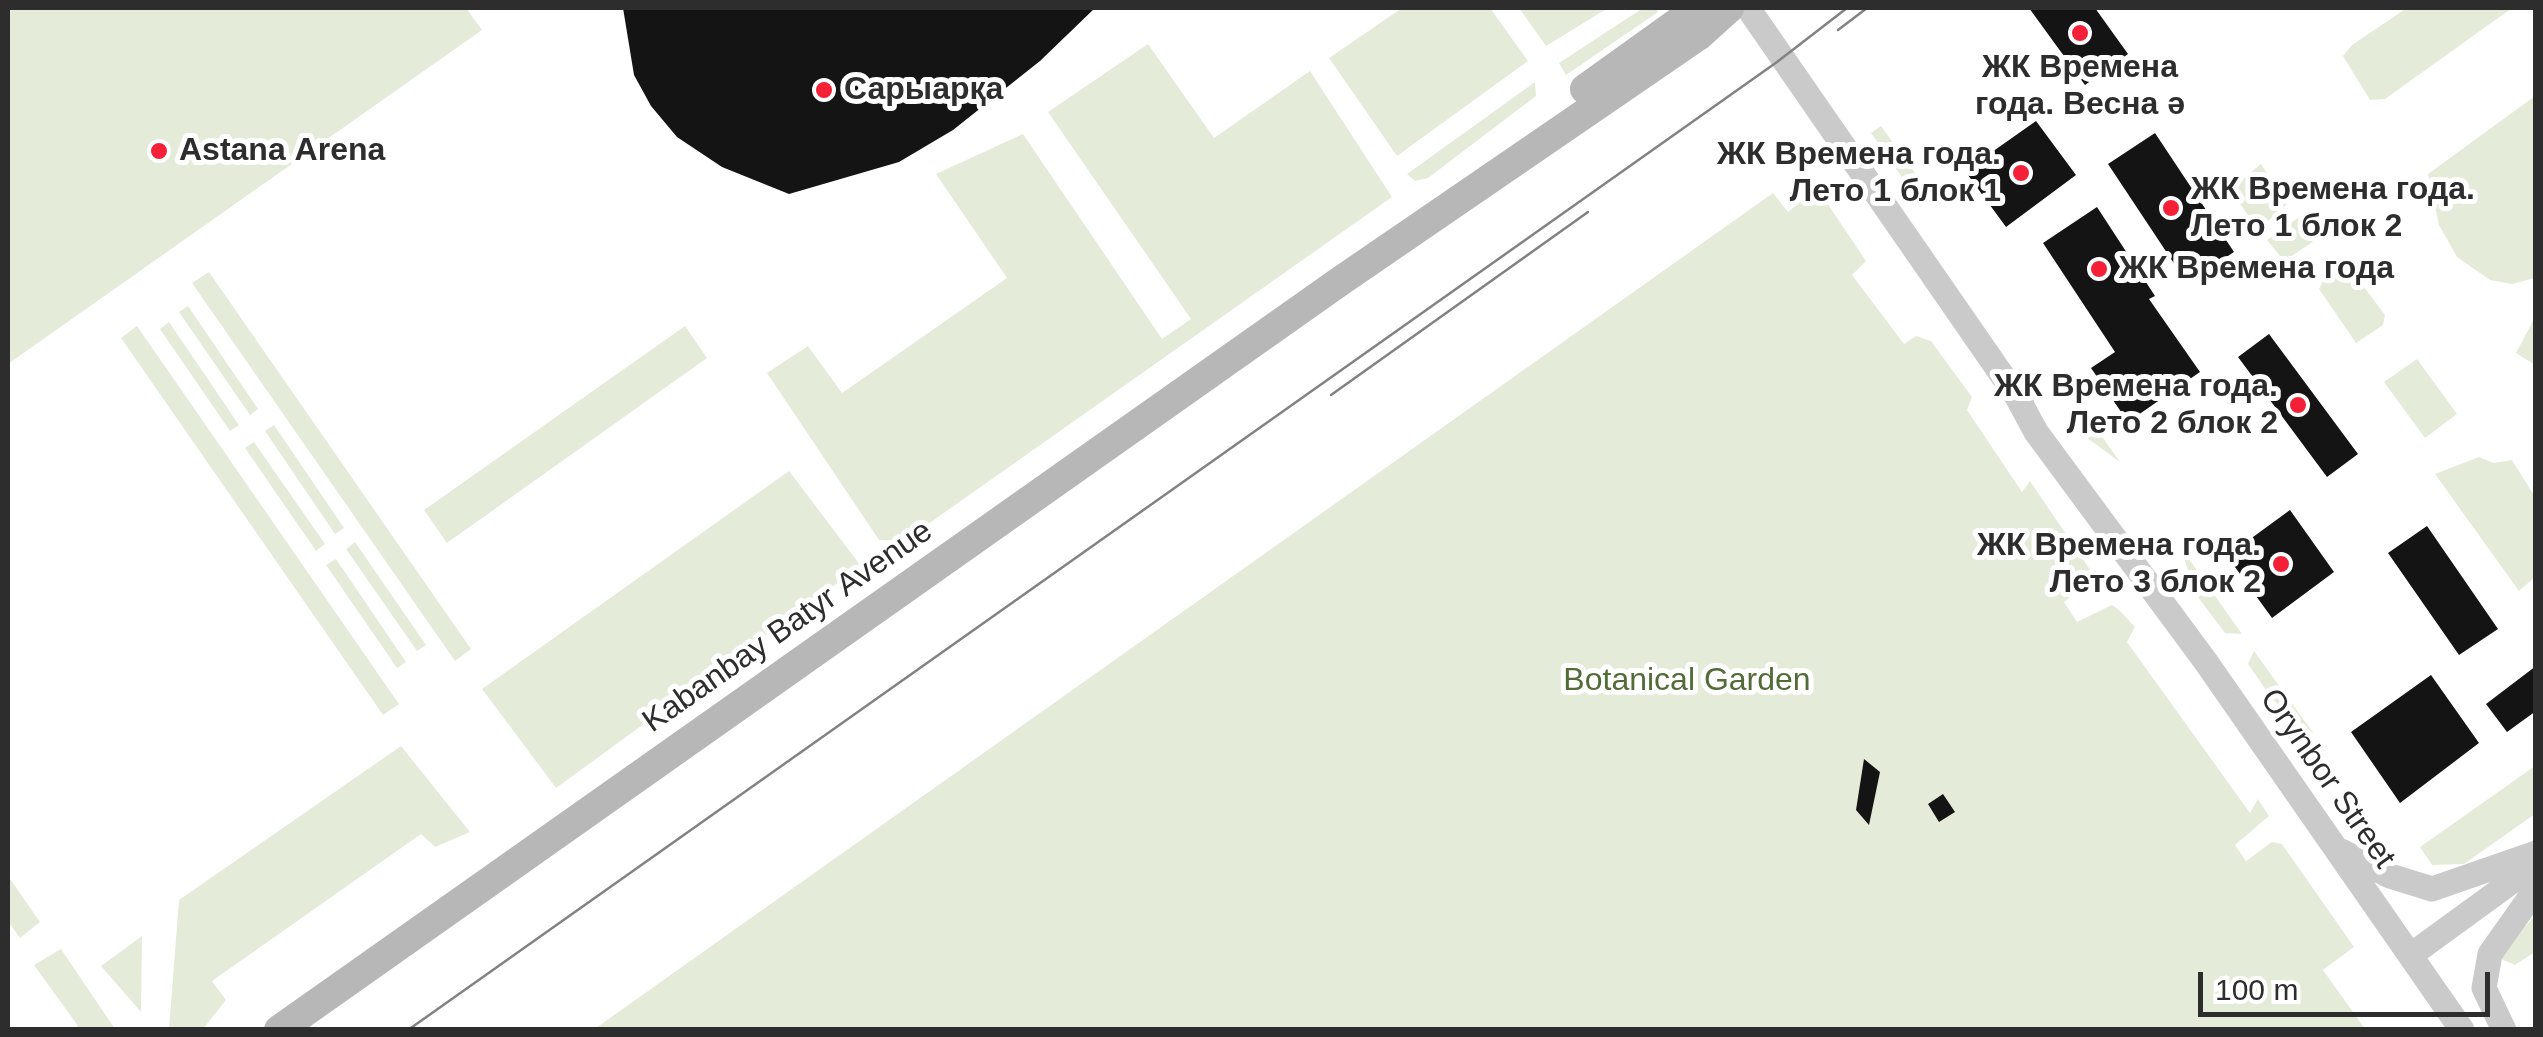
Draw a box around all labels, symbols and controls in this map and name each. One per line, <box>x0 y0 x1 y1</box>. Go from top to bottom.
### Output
marker: ЖК Времена года. Весна ә <box>2069 22 2091 44</box>
place label: ЖК Времена года. Весна ә <box>1975 49 2185 124</box>
place label: Сарыарқа <box>844 71 1003 109</box>
marker: Сарыарқа <box>813 79 835 101</box>
place label: Astana Arena <box>179 132 385 170</box>
place label: ЖК Времена года. Лето 1 блок 1 <box>1717 136 2001 211</box>
marker: Astana Arena <box>148 140 170 162</box>
marker: ЖК Времена года. Лето 1 блок 1 <box>2010 162 2032 184</box>
place label: ЖК Времена года. Лето 1 блок 2 <box>2191 171 2475 246</box>
marker: ЖК Времена года. Лето 1 блок 2 <box>2160 197 2182 219</box>
place label: ЖК Времена года <box>2119 250 2394 288</box>
marker: ЖК Времена года <box>2088 258 2110 280</box>
place label: ЖК Времена года. Лето 2 блок 2 <box>1994 368 2278 443</box>
marker: ЖК Времена года. Лето 2 блок 2 <box>2287 394 2309 416</box>
street label: Kabanbay Batyr Avenue <box>636 512 940 742</box>
place label: ЖК Времена года. Лето 3 блок 2 <box>1977 527 2261 602</box>
marker: ЖК Времена года. Лето 3 блок 2 <box>2270 553 2292 575</box>
park label: Botanical Garden <box>1563 662 1811 700</box>
street label: Orynbor Street <box>2251 682 2403 876</box>
scale bar <box>2203 952 2496 1014</box>
text: 100 m <box>2215 973 2298 1006</box>

